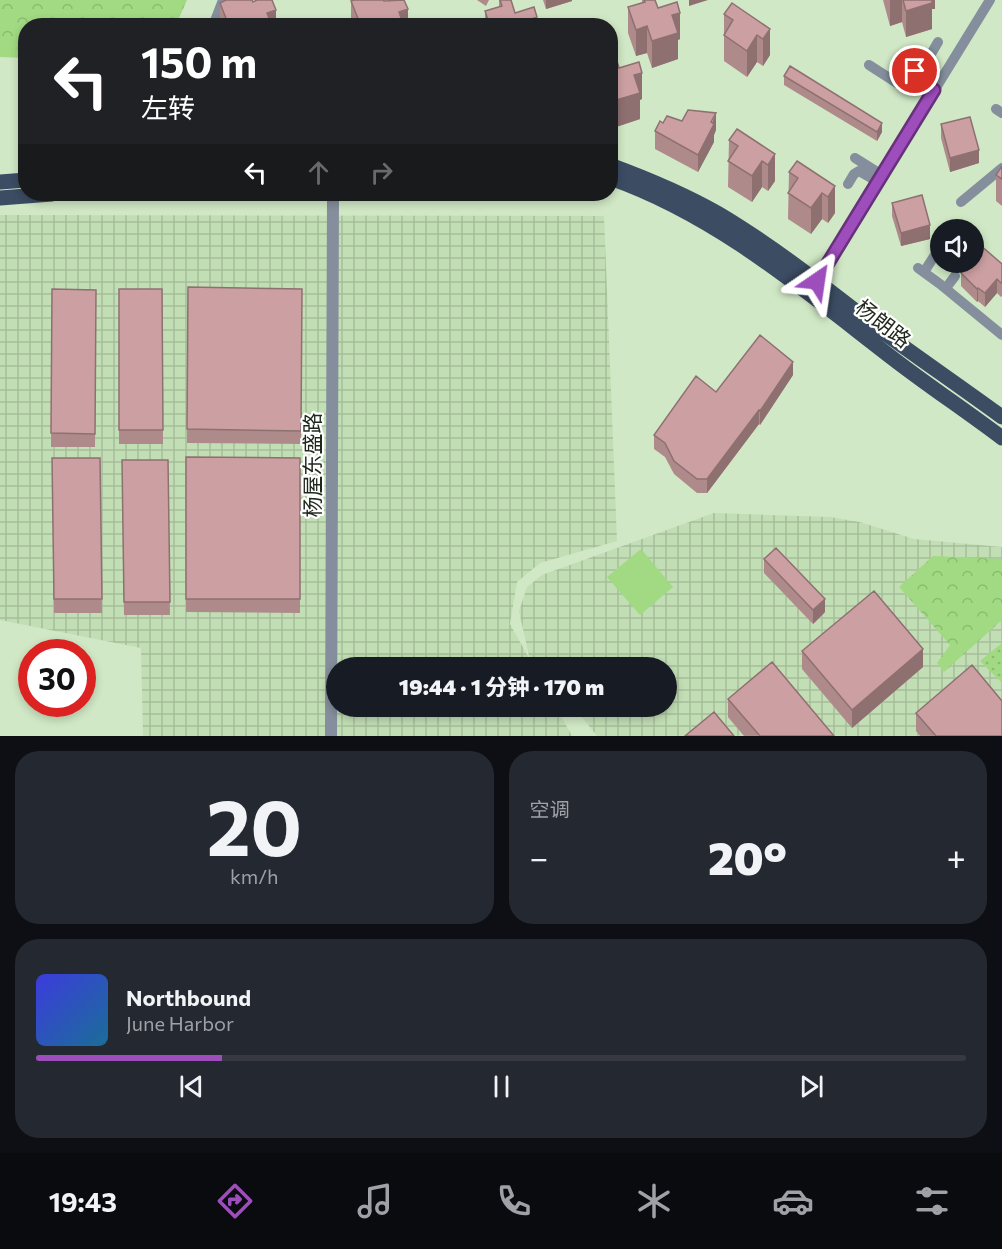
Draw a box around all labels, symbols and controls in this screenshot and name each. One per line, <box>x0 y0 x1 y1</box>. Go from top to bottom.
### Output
text: 150 m <box>141 35 257 87</box>
icon: left <box>42 42 120 120</box>
pin <box>889 45 940 96</box>
icon: arrive <box>898 54 931 87</box>
text: 左转 <box>141 91 195 124</box>
icon: left <box>239 156 272 189</box>
icon: ahead <box>302 156 335 189</box>
icon: right <box>365 156 398 189</box>
map controls <box>930 219 984 273</box>
button: sound <box>930 219 984 273</box>
position arrow <box>785 249 849 313</box>
street label: 杨朗路 <box>851 294 916 352</box>
street label: 杨屋东盛路 <box>299 413 324 518</box>
speed limit sign: 30 <box>18 639 96 717</box>
text: 19:44 · 1 分钟 · 170 m <box>399 673 604 700</box>
text: 20 <box>206 777 302 872</box>
text: 空调 <box>530 797 570 821</box>
text: 20° <box>708 829 787 884</box>
text: − <box>530 836 548 877</box>
text: + <box>947 836 966 877</box>
text: km/h <box>230 864 279 888</box>
text: Northbound <box>126 984 251 1011</box>
text: June Harbor <box>126 1011 234 1035</box>
icon: previous <box>175 1070 208 1103</box>
icon: pause <box>485 1070 518 1103</box>
icon: next <box>795 1070 828 1103</box>
icon: directions <box>214 1180 256 1222</box>
icon: music <box>354 1180 396 1222</box>
icon: phone <box>493 1180 535 1222</box>
icon: climate <box>633 1180 675 1222</box>
icon: car <box>772 1180 814 1222</box>
icon: filters <box>911 1180 953 1222</box>
text: 19:43 <box>49 1185 117 1218</box>

